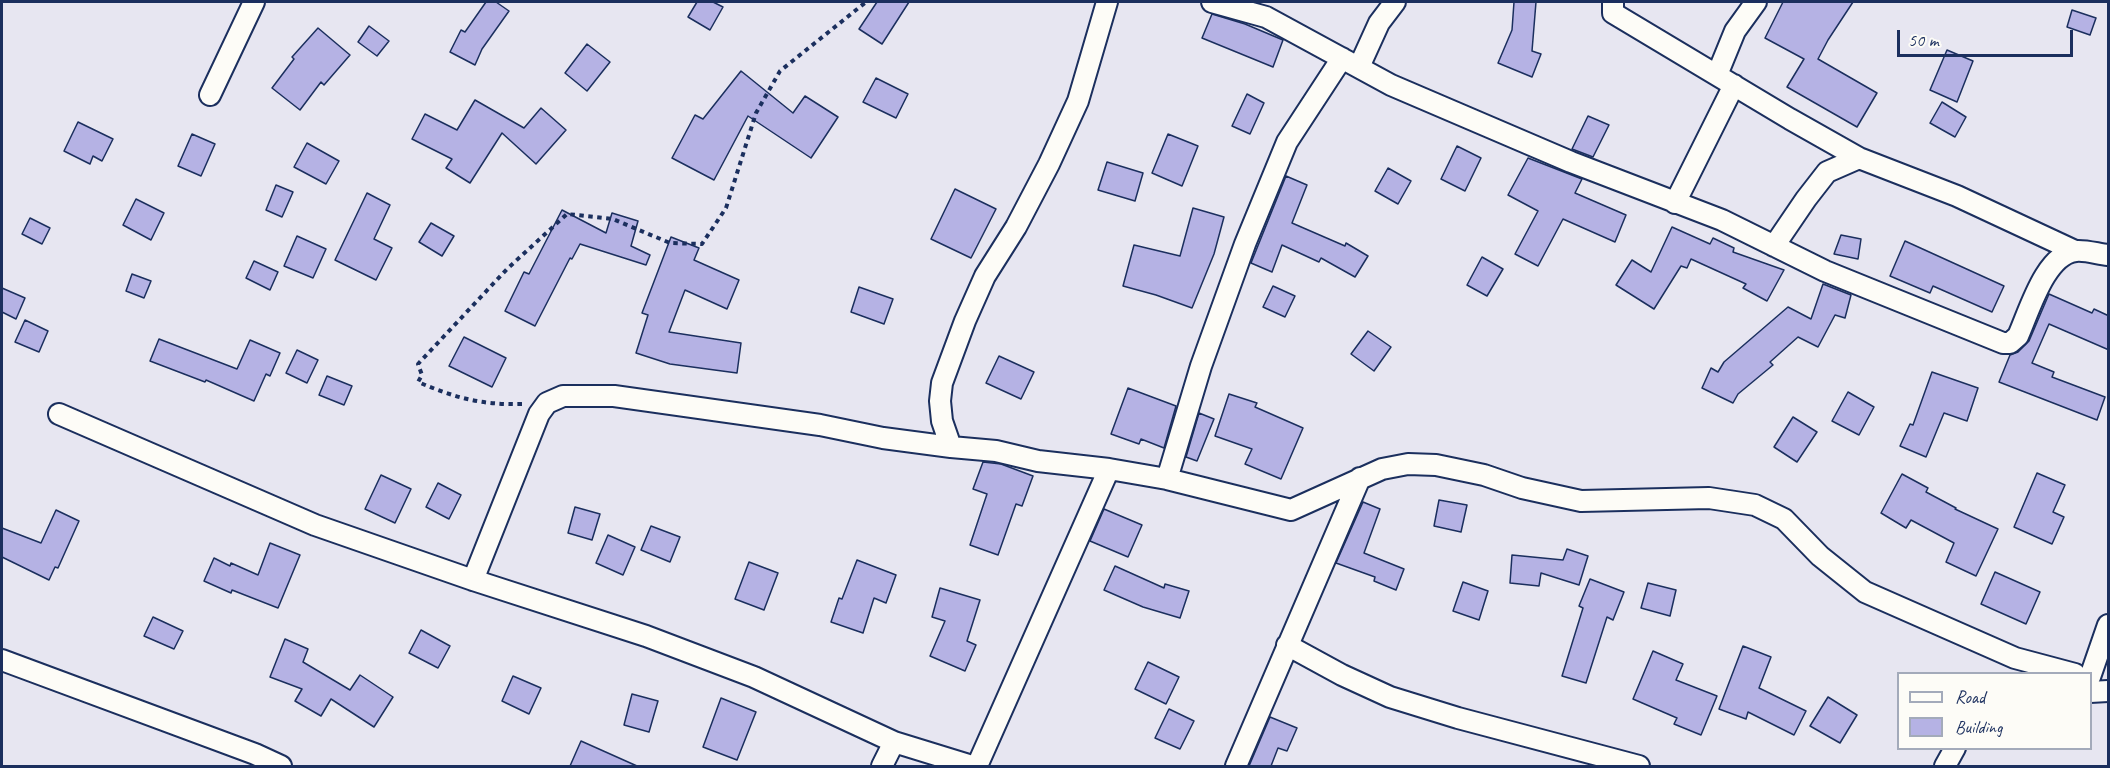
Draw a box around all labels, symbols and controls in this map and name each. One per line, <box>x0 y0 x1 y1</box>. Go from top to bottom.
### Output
scale bar <box>1900 18 2076 56</box>
text: 50 m <box>1908 29 1939 51</box>
legend <box>1897 672 2092 750</box>
text: Road <box>1955 686 1985 708</box>
text: Building <box>1955 716 2002 738</box>

